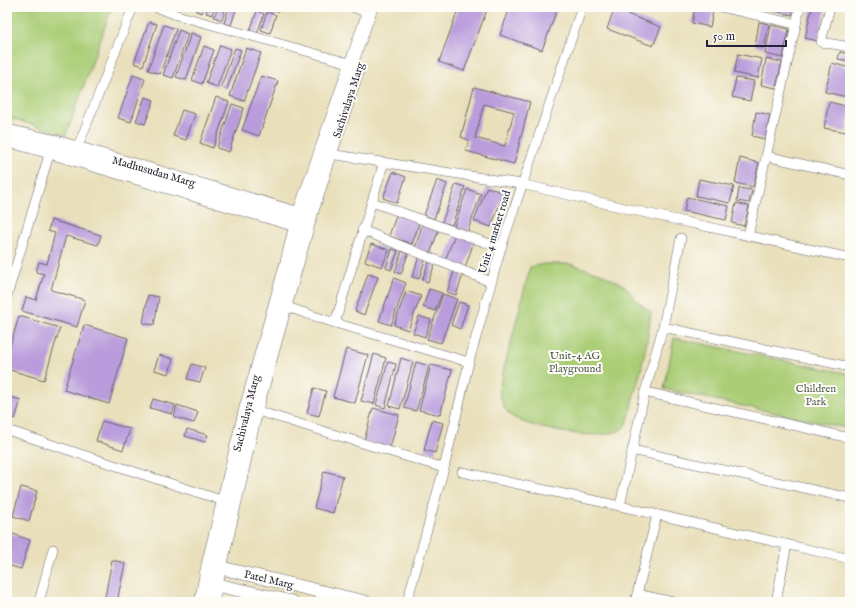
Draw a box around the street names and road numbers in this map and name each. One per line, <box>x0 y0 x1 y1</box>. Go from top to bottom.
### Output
street label: Sachivalaya Marg <box>330 60 368 140</box>
street label: Madhusudan Marg <box>110 153 198 191</box>
street label: Unit 4 market road <box>476 189 514 276</box>
street label: Sachivalaya Marg <box>231 372 264 453</box>
street label: Patel Marg <box>243 567 296 593</box>

